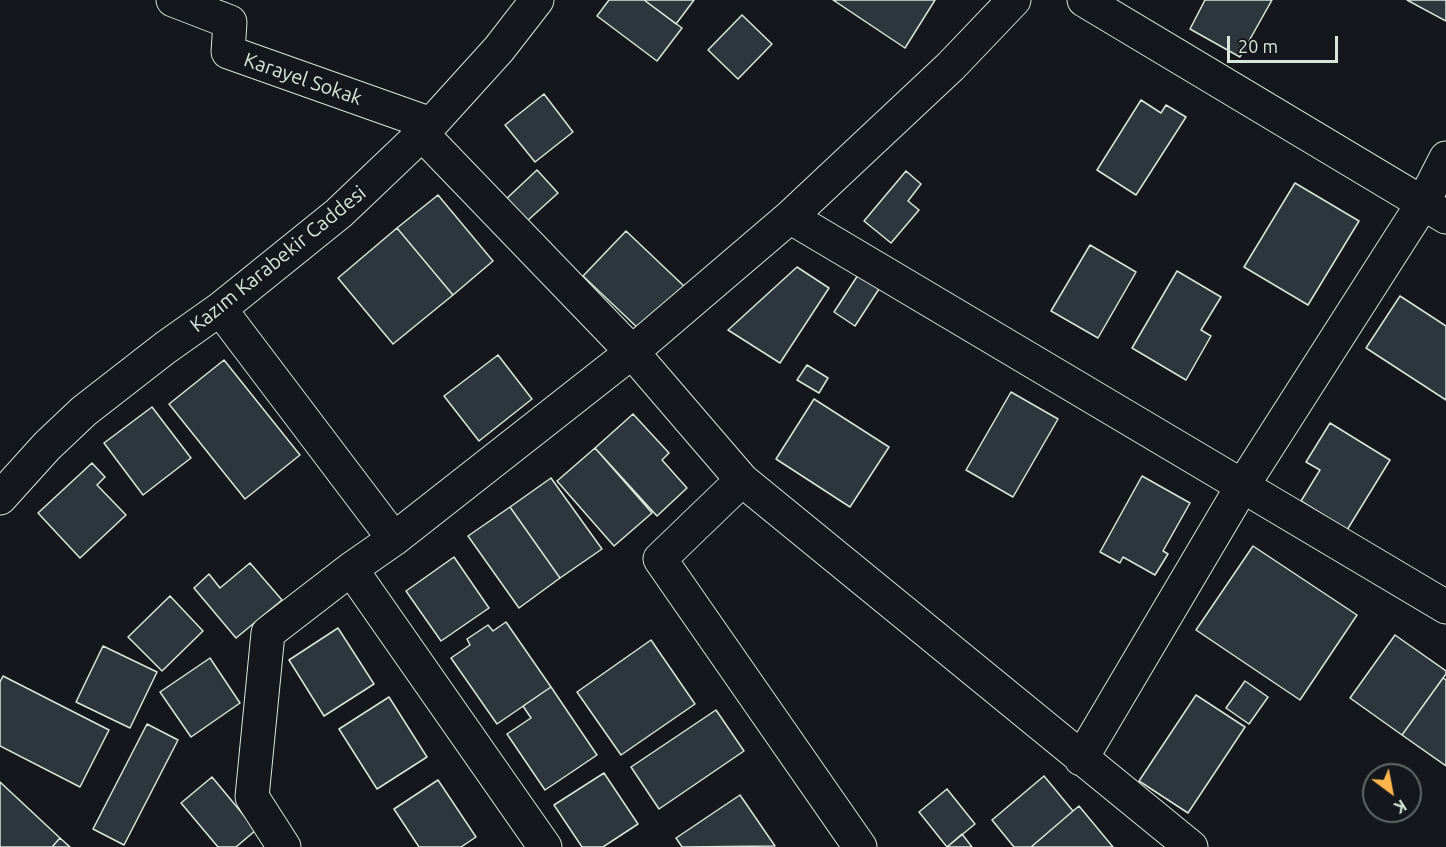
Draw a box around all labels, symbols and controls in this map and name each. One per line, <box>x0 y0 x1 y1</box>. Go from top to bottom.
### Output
scale bar <box>1230 24 1341 62</box>
text: 20 m <box>1238 36 1278 56</box>
street label: Karayel Sokak <box>241 48 365 110</box>
street label: Kazım Karabekir Caddesi <box>185 181 371 337</box>
north arrow <box>1362 763 1422 823</box>
text: K <box>1391 796 1410 817</box>

